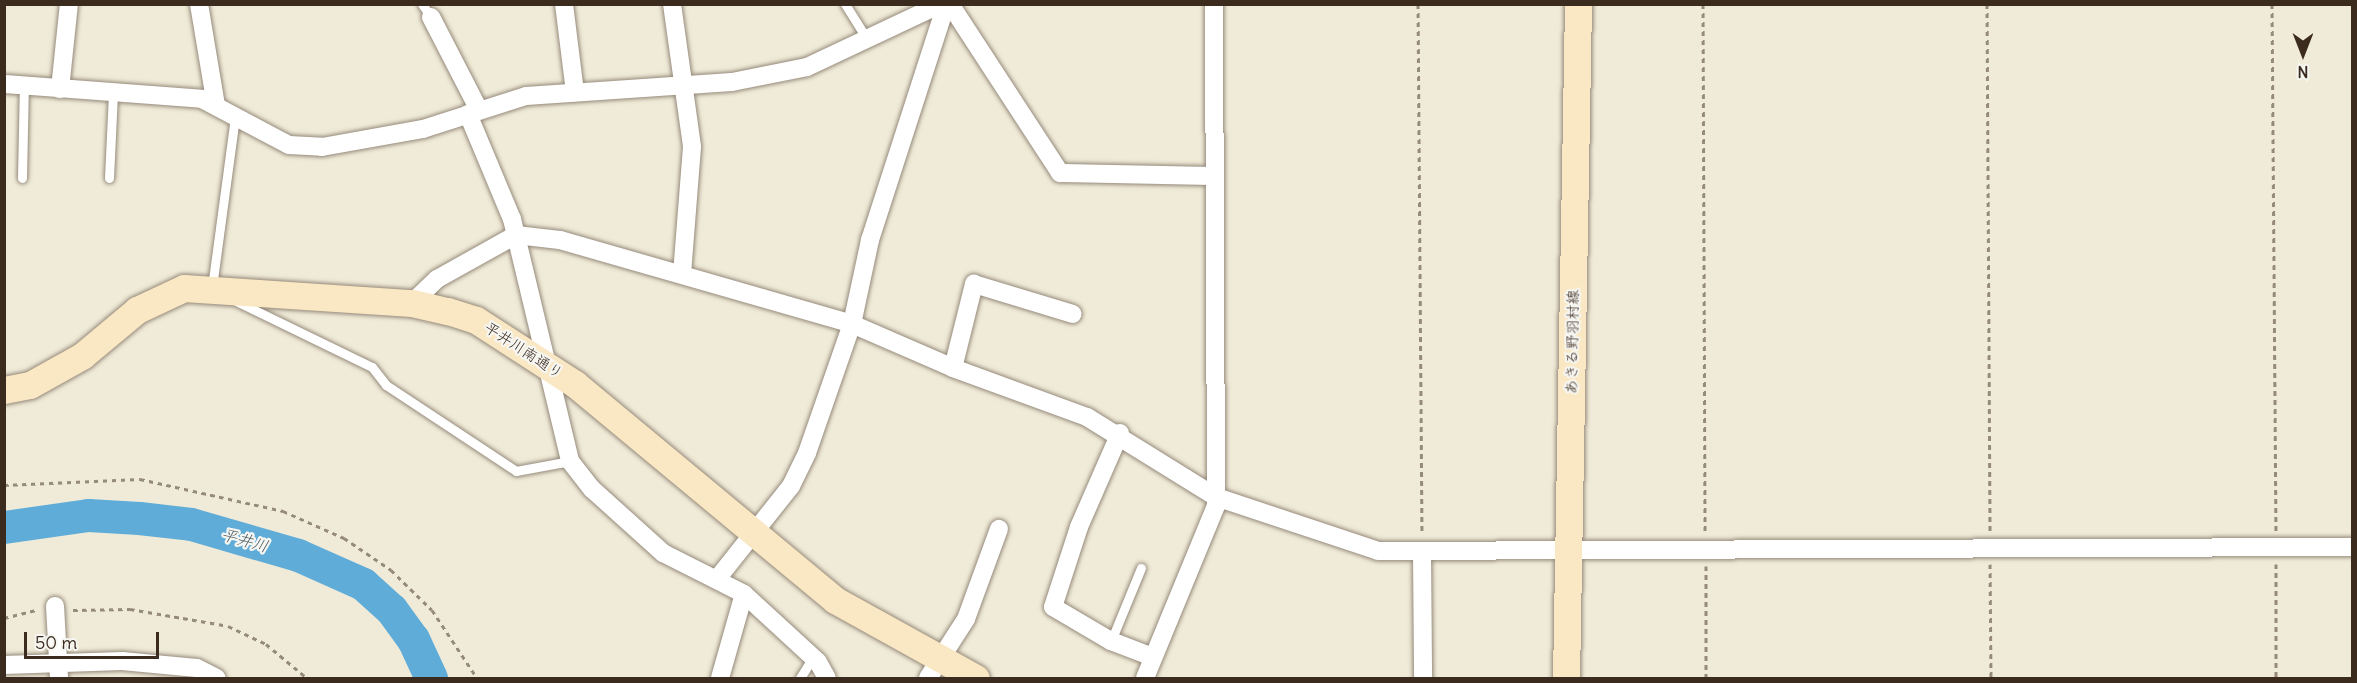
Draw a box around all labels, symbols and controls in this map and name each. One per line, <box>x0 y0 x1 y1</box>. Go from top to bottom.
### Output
north arrow <box>2273 24 2333 84</box>
text: N <box>2297 62 2309 82</box>
street label: あきる野羽村線 <box>1562 289 1582 395</box>
street label: 平井川南通り <box>481 318 567 382</box>
water label: 平井川 <box>219 524 271 556</box>
scale bar <box>27 620 162 658</box>
text: 50 m <box>35 631 77 654</box>

